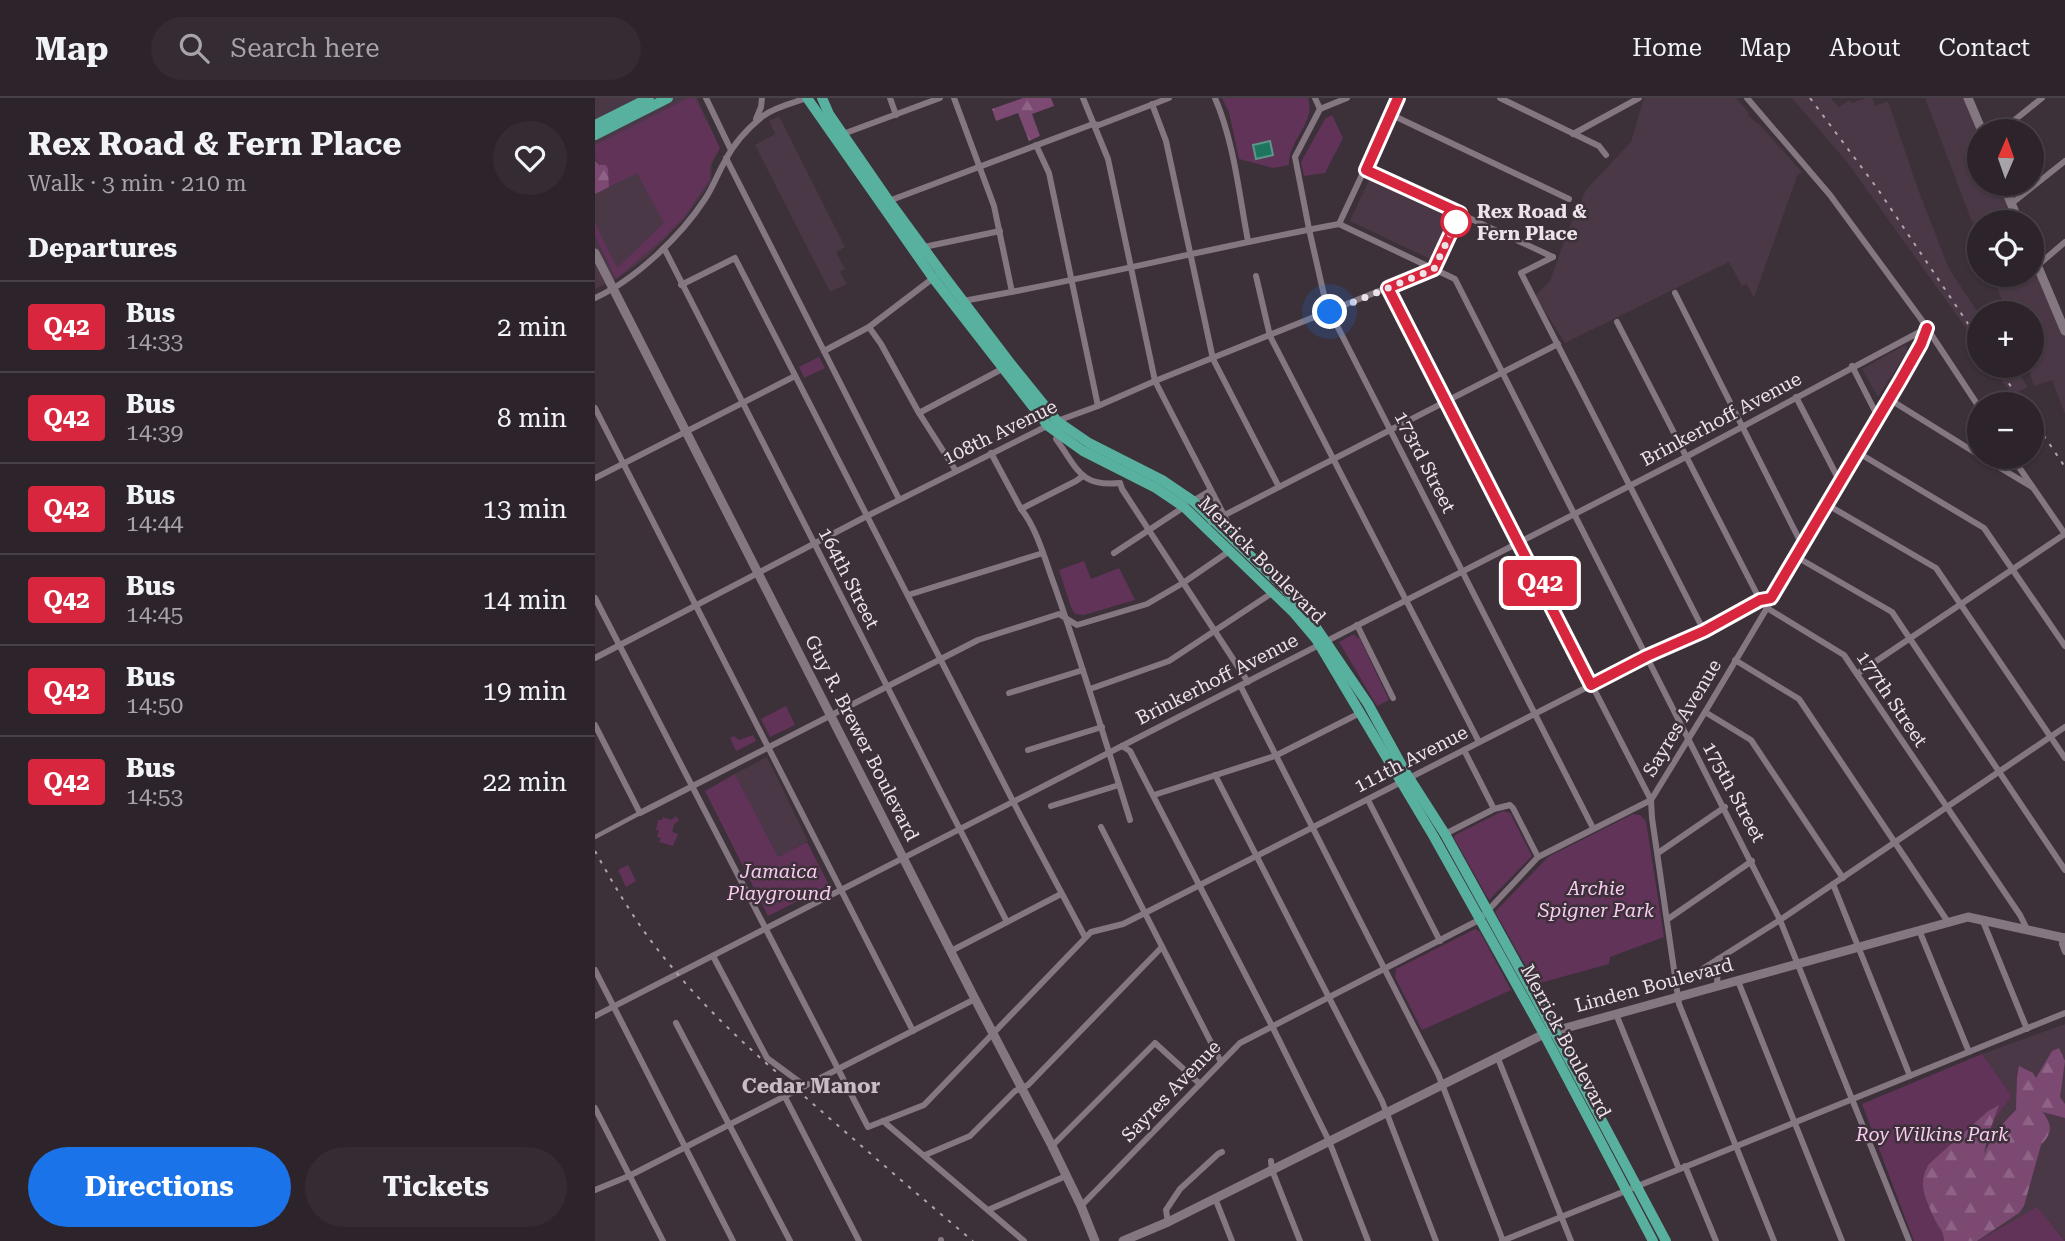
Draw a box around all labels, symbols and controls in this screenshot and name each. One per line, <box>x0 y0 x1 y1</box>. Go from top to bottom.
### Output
search box <box>151 17 641 80</box>
text: Map <box>35 29 109 68</box>
icon: search <box>175 29 213 67</box>
text: Search here <box>231 33 380 63</box>
text: Home <box>1632 34 1702 62</box>
text: Map <box>1740 34 1791 62</box>
text: About <box>1829 34 1900 62</box>
text: Contact <box>1938 34 2030 62</box>
north arrow <box>1967 119 2044 196</box>
map controls <box>1967 119 2044 469</box>
button: heart <box>493 121 567 195</box>
text: Rex Road & Fern Place <box>28 124 402 163</box>
text: Walk · 3 min · 210 m <box>28 170 247 197</box>
place label: Rex Road & Fern Place <box>1477 200 1587 245</box>
marker: Rex Road & Fern Place <box>1441 207 1471 237</box>
button: locate <box>1967 210 2044 287</box>
text: Departures <box>28 233 177 263</box>
your location <box>1312 294 1347 329</box>
text: Bus <box>126 298 175 328</box>
button: + <box>1967 301 2044 378</box>
text: 2 min <box>497 312 567 342</box>
text: Q42 <box>43 313 90 341</box>
text: 14:33 <box>126 328 183 355</box>
street label: Brinkerhoff Avenue <box>1637 367 1805 471</box>
text: Bus <box>126 389 175 419</box>
button: − <box>1967 392 2044 469</box>
street label: 108th Avenue <box>939 394 1061 470</box>
text: 8 min <box>497 403 567 433</box>
text: Q42 <box>43 404 90 432</box>
street label: 173rd Street <box>1390 407 1460 517</box>
text: 14:39 <box>126 419 183 446</box>
text: Bus <box>126 480 175 510</box>
street label: Merrick Boulevard <box>1194 492 1330 628</box>
text: 13 min <box>483 494 567 524</box>
text: Q42 <box>43 495 90 523</box>
text: 14:44 <box>126 510 183 537</box>
street label: 164th Street <box>814 524 884 632</box>
line badge: Q42 <box>1500 560 1580 606</box>
text: Q42 <box>1517 569 1563 597</box>
text: Bus <box>126 571 175 601</box>
text: 14 min <box>483 585 567 615</box>
text: Q42 <box>43 586 90 614</box>
text: 14:45 <box>126 601 183 628</box>
street label: Brinkerhoff Avenue <box>1132 628 1302 730</box>
street label: Guy R. Brewer Boulevard <box>800 631 924 845</box>
street label: 177th Street <box>1852 647 1932 751</box>
street label: Sayres Avenue <box>1638 655 1726 781</box>
text: Bus <box>126 662 175 692</box>
text: 19 min <box>483 676 567 706</box>
text: Q42 <box>43 677 90 705</box>
text: 14:50 <box>126 692 183 719</box>
street label: 111th Avenue <box>1350 721 1472 797</box>
street label: 175th Street <box>1698 738 1770 846</box>
text: Bus <box>126 753 175 783</box>
text: 22 min <box>483 767 567 797</box>
text: Q42 <box>43 768 90 796</box>
text: 14:53 <box>126 783 183 810</box>
park label: Jamaica Playground <box>726 860 831 905</box>
park label: Archie Spigner Park <box>1537 877 1655 922</box>
street label: Linden Boulevard <box>1572 953 1736 1017</box>
street label: Merrick Boulevard <box>1516 960 1616 1122</box>
street label: Sayres Avenue <box>1117 1035 1225 1147</box>
district label: Cedar Manor <box>742 1074 881 1098</box>
park label: Roy Wilkins Park <box>1855 1123 2009 1146</box>
button: Directions <box>28 1147 291 1227</box>
button: Tickets <box>305 1147 567 1227</box>

